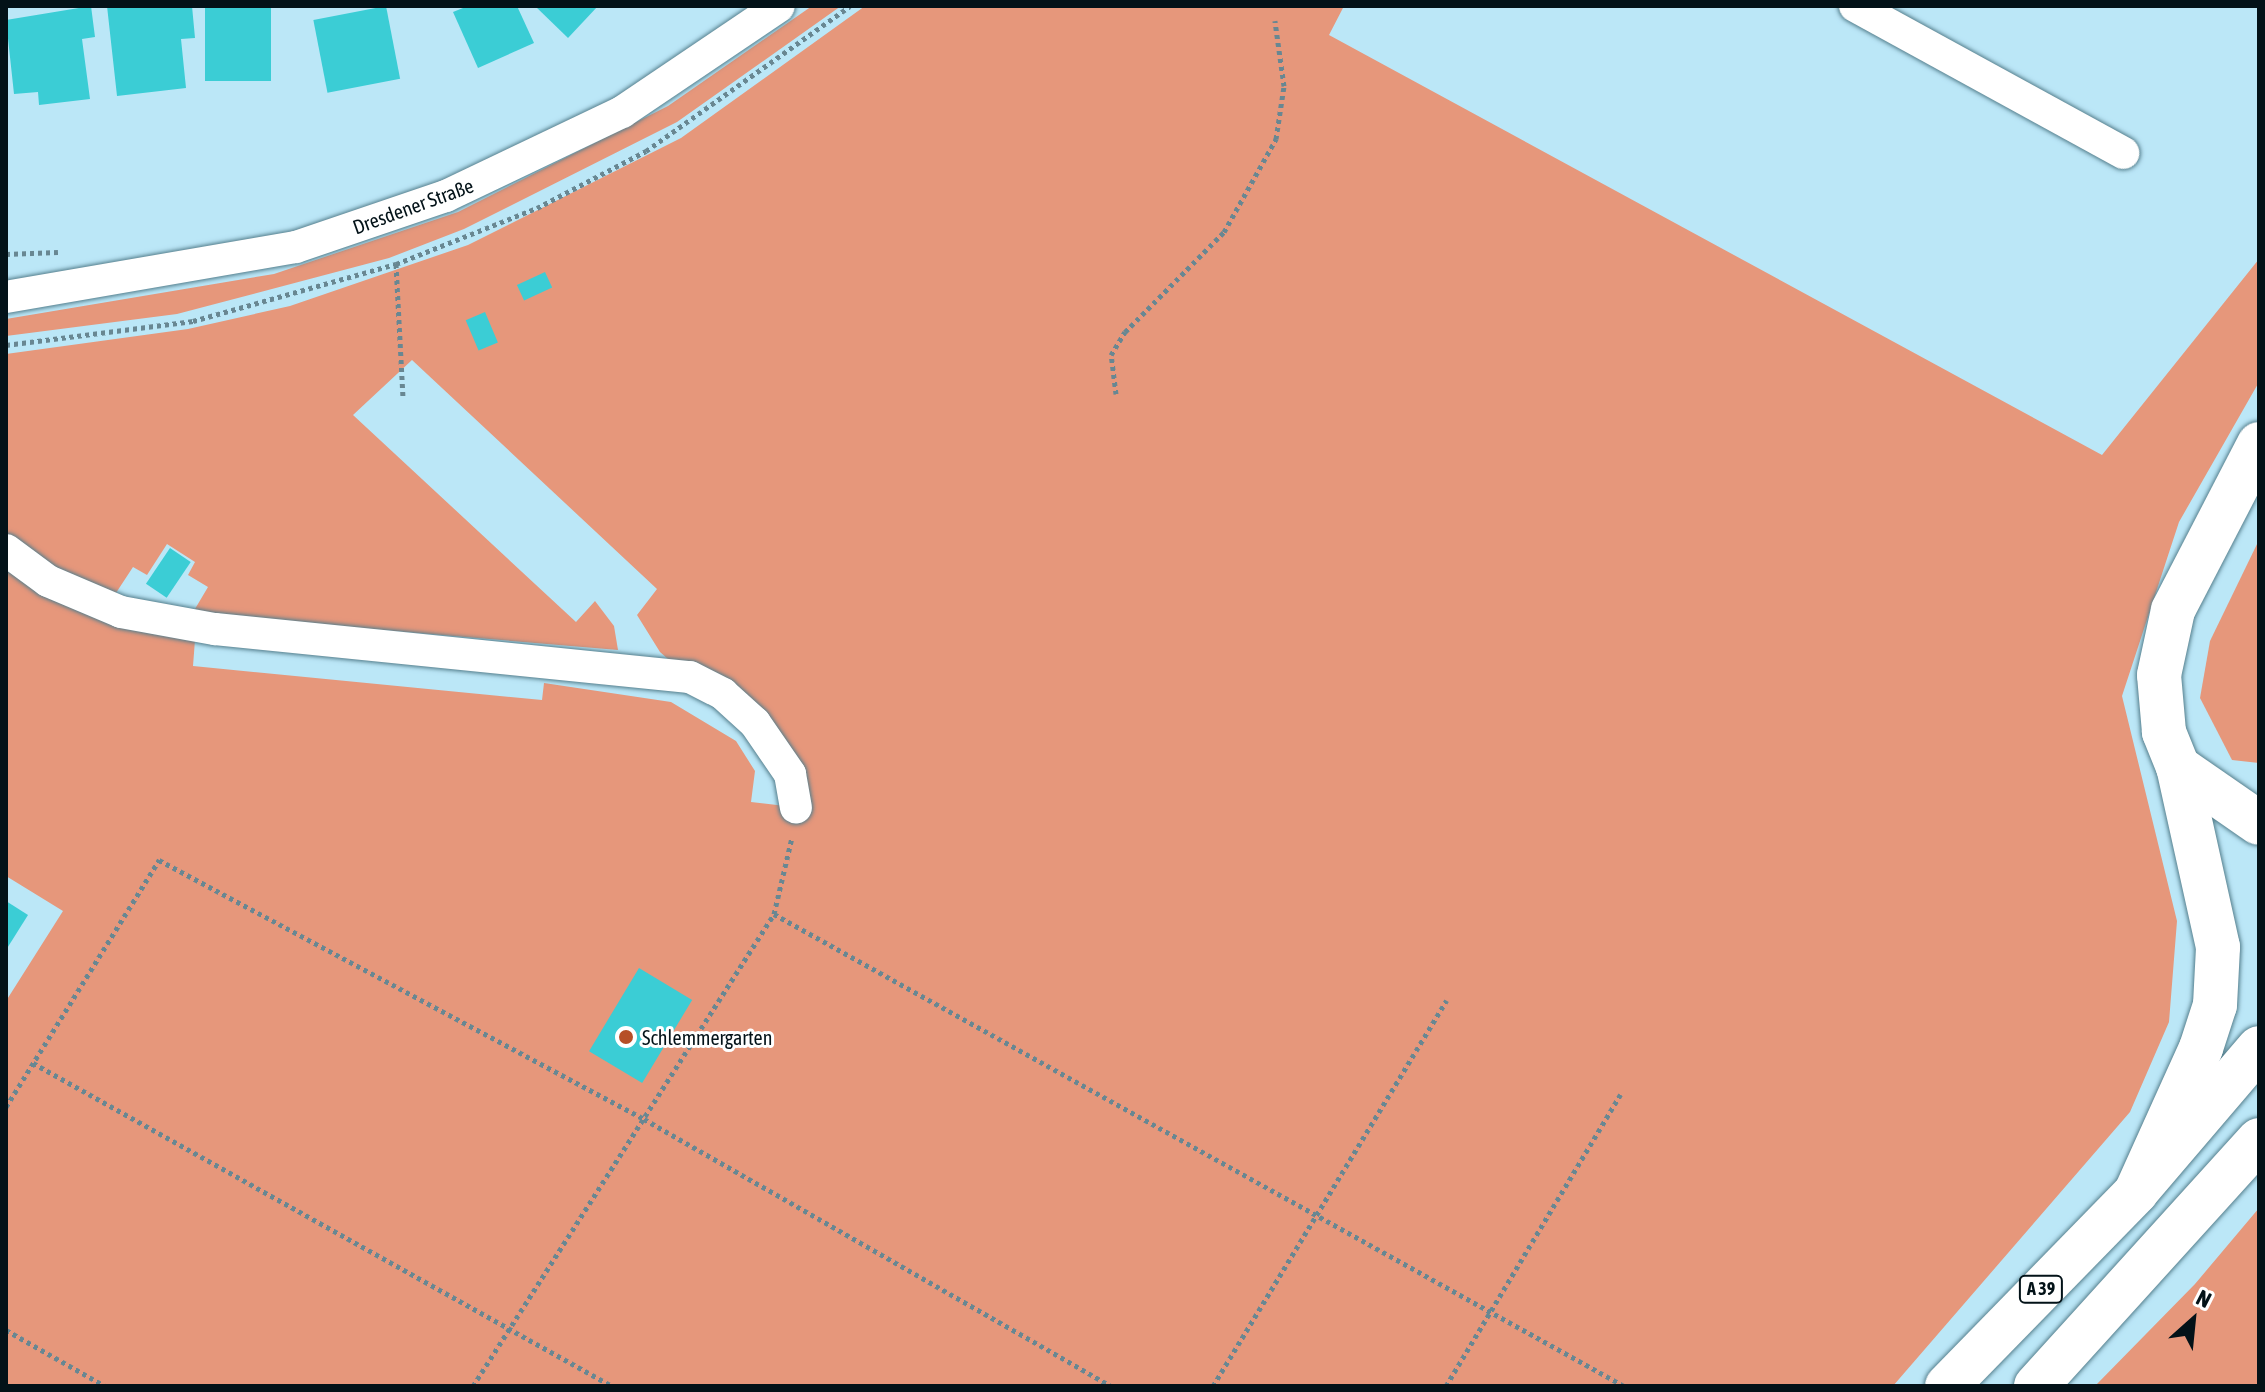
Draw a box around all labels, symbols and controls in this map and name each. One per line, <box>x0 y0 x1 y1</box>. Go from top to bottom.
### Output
street label: Dresdener Straße <box>349 173 477 239</box>
place label: Schlemmergarten <box>642 1025 772 1049</box>
marker: Schlemmergarten <box>617 1028 635 1046</box>
road number: A 39 <box>2017 1275 2065 1303</box>
north arrow <box>2153 1280 2233 1360</box>
text: N <box>2192 1284 2216 1313</box>

